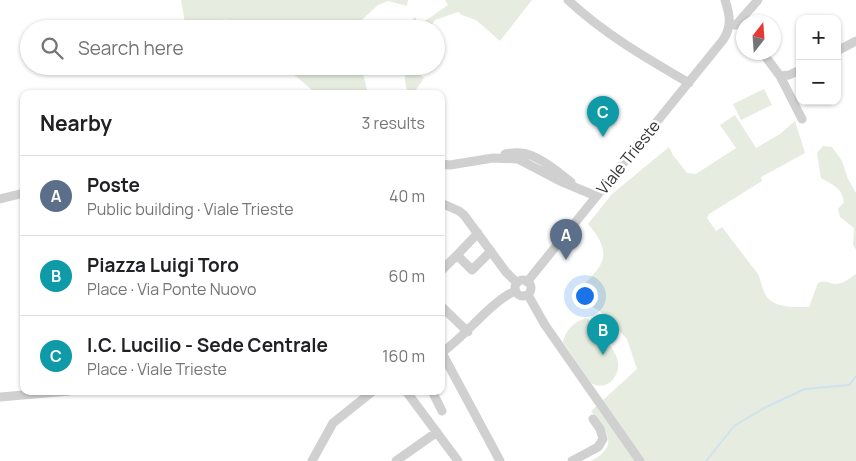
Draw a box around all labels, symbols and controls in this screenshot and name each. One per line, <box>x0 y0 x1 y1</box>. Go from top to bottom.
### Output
north arrow <box>736 15 781 60</box>
map controls <box>796 15 841 105</box>
button: + <box>796 15 841 60</box>
search box <box>20 20 445 75</box>
icon: search <box>38 34 66 62</box>
text: Search here <box>78 35 184 61</box>
button: − <box>796 60 841 105</box>
pin: C <box>587 96 619 137</box>
text: Nearby <box>40 109 112 137</box>
text: 3 results <box>362 112 425 134</box>
street label: Viale Trieste <box>591 115 665 199</box>
text: Poste <box>87 172 140 198</box>
text: A <box>51 185 61 207</box>
text: 40 m <box>389 185 425 207</box>
text: Public building · Viale Trieste <box>87 198 294 220</box>
pin: A <box>550 219 582 260</box>
text: Piazza Luigi Toro <box>87 252 239 278</box>
text: B <box>51 265 61 287</box>
text: 60 m <box>389 265 425 287</box>
text: Place · Via Ponte Nuovo <box>87 278 257 300</box>
your location <box>572 283 598 309</box>
pin: B <box>587 314 619 355</box>
text: I.C. Lucilio - Sede Centrale <box>87 332 328 358</box>
text: C <box>50 345 62 367</box>
text: 160 m <box>382 345 425 367</box>
text: Place · Viale Trieste <box>87 358 227 380</box>

